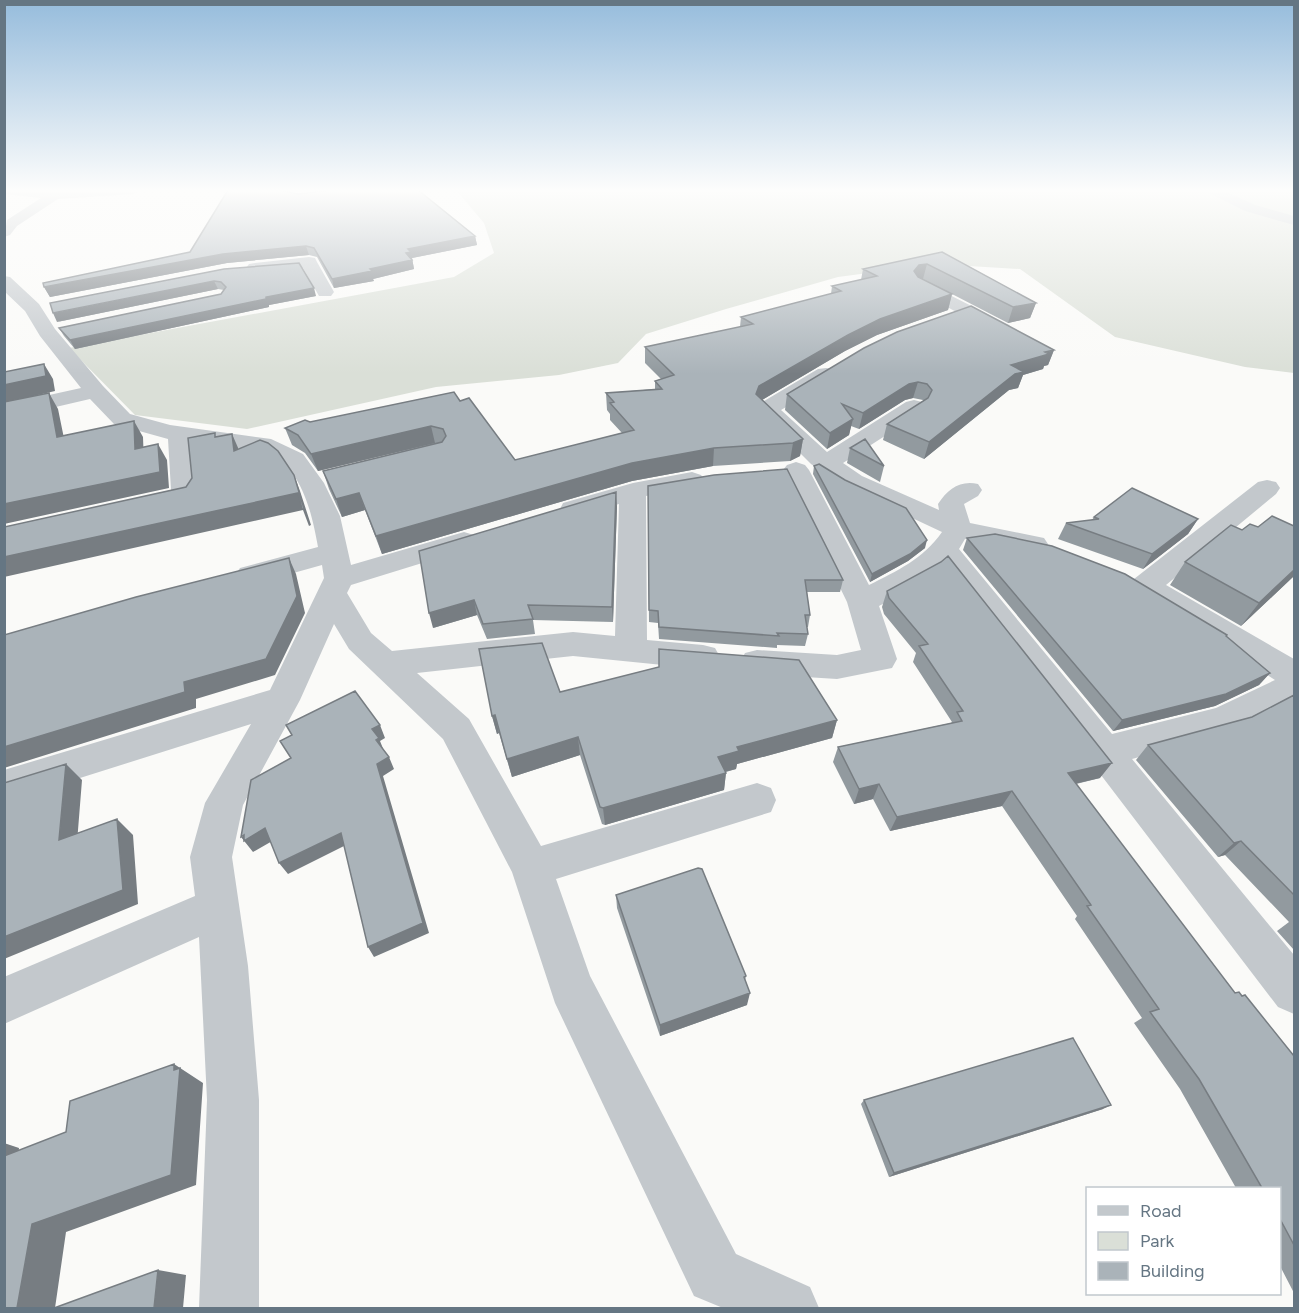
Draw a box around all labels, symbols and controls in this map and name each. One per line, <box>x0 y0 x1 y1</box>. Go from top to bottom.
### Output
legend <box>1086 1187 1281 1295</box>
text: Road <box>1140 1200 1181 1222</box>
text: Park <box>1140 1230 1175 1252</box>
text: Building <box>1140 1260 1205 1282</box>

